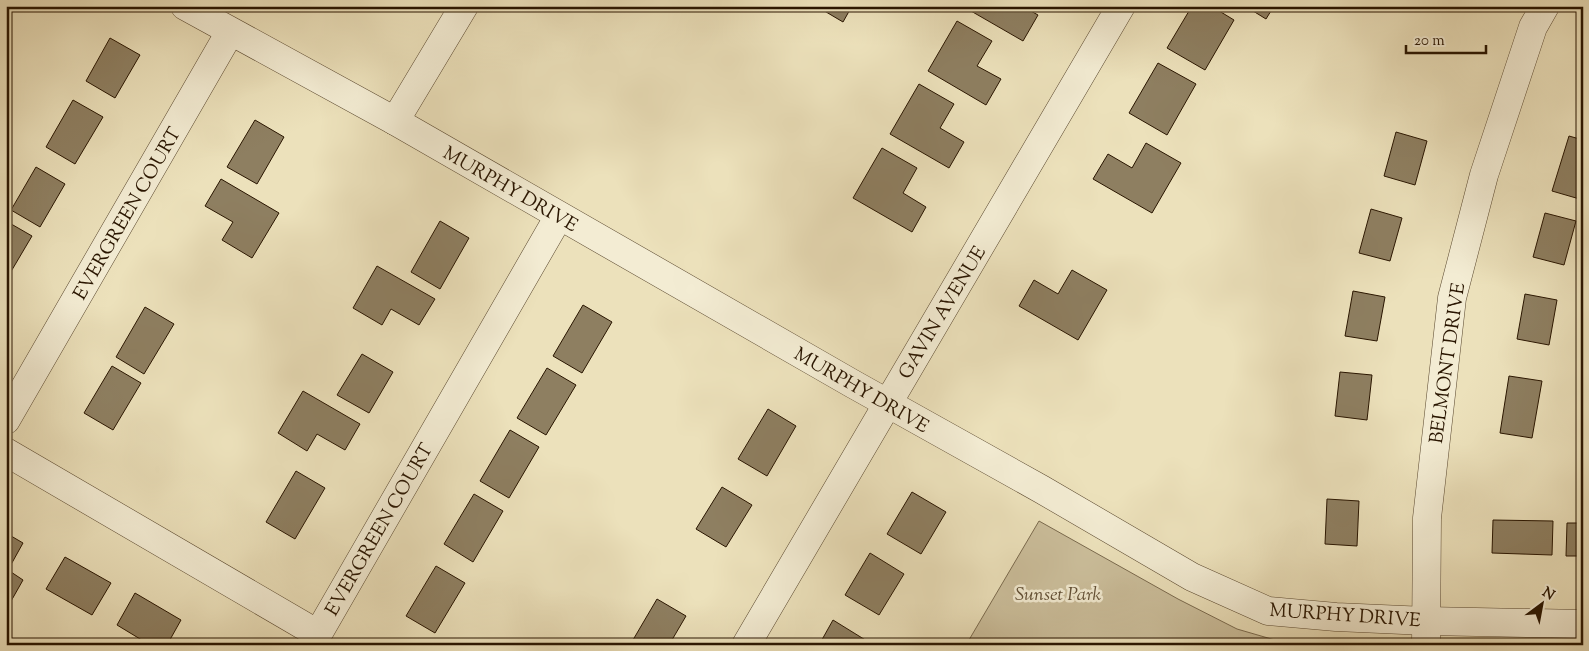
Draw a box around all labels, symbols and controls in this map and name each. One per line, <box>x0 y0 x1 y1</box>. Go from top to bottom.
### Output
scale bar <box>1406 22 1486 54</box>
text: 20 m <box>1414 31 1445 52</box>
street label: EVERGREEN COURT <box>68 123 189 305</box>
street label: MURPHY DRIVE <box>437 141 583 240</box>
street label: GAVIN AVENUE <box>893 241 994 385</box>
street label: BELMONT DRIVE <box>1424 281 1473 446</box>
street label: MURPHY DRIVE <box>788 342 934 441</box>
street label: EVERGREEN COURT <box>320 439 441 621</box>
north arrow <box>1516 578 1566 628</box>
park label: Sunset Park <box>1015 582 1101 609</box>
text: N <box>1538 583 1558 606</box>
street label: MURPHY DRIVE <box>1268 598 1422 635</box>

